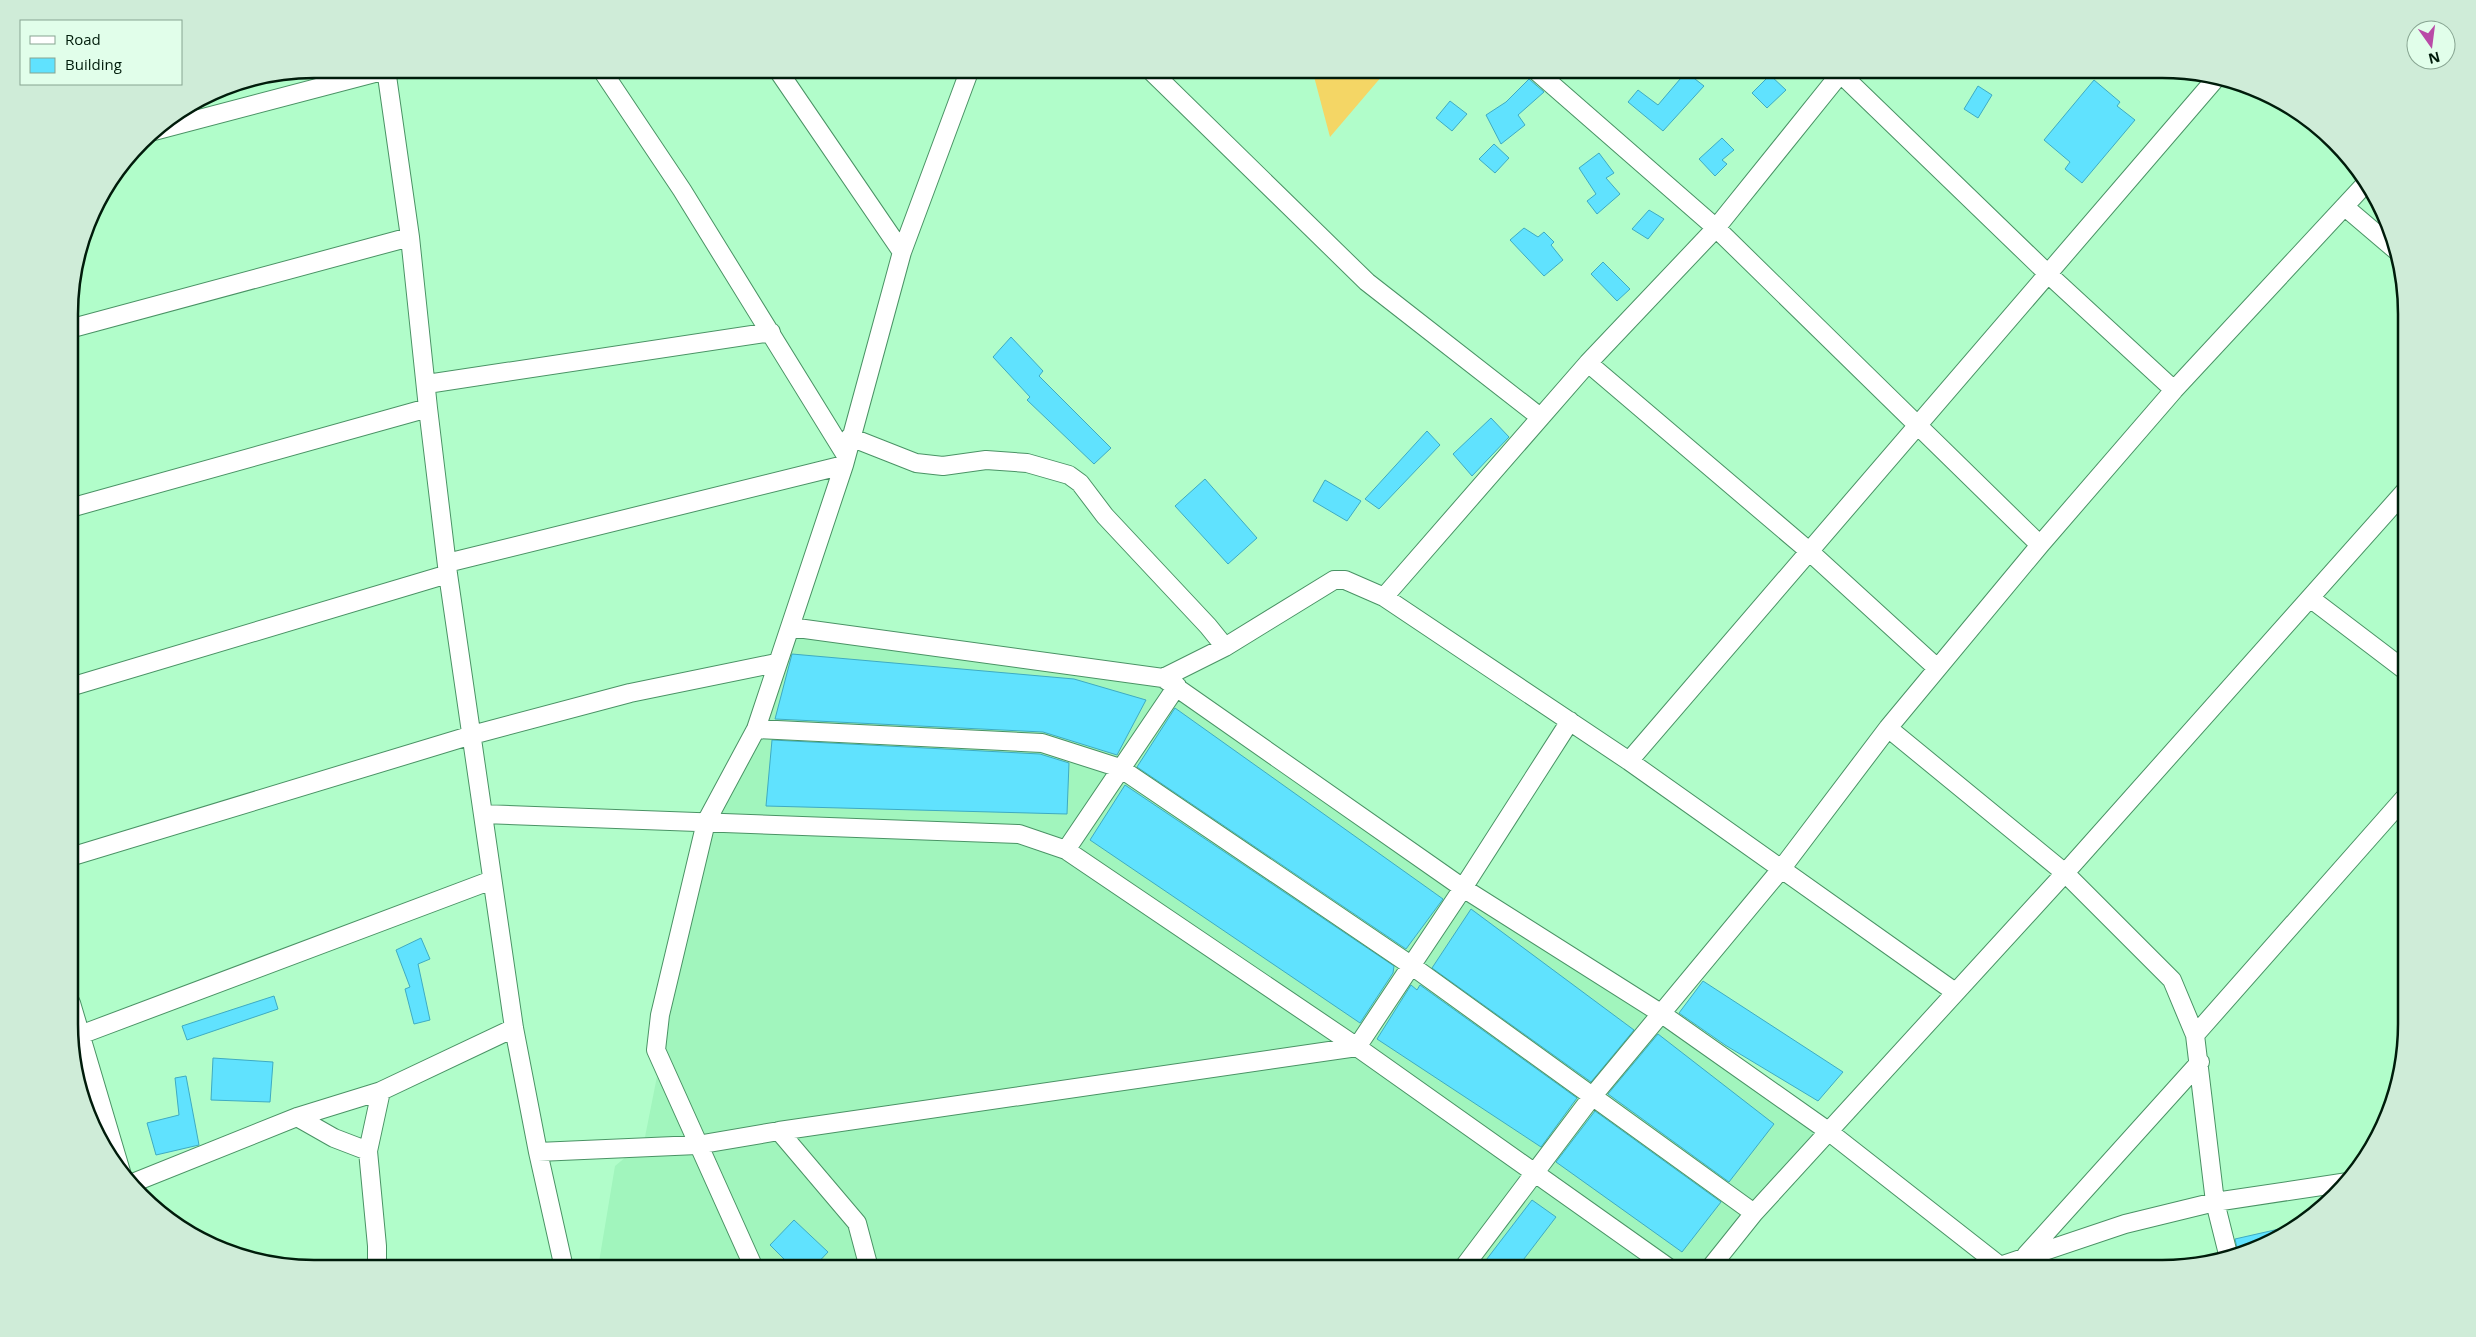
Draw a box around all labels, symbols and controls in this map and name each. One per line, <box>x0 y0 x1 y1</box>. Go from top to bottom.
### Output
legend <box>20 20 182 85</box>
north arrow <box>2406 20 2456 70</box>
text: Road <box>65 29 101 49</box>
text: N <box>2426 48 2442 69</box>
text: Building <box>65 54 122 74</box>

